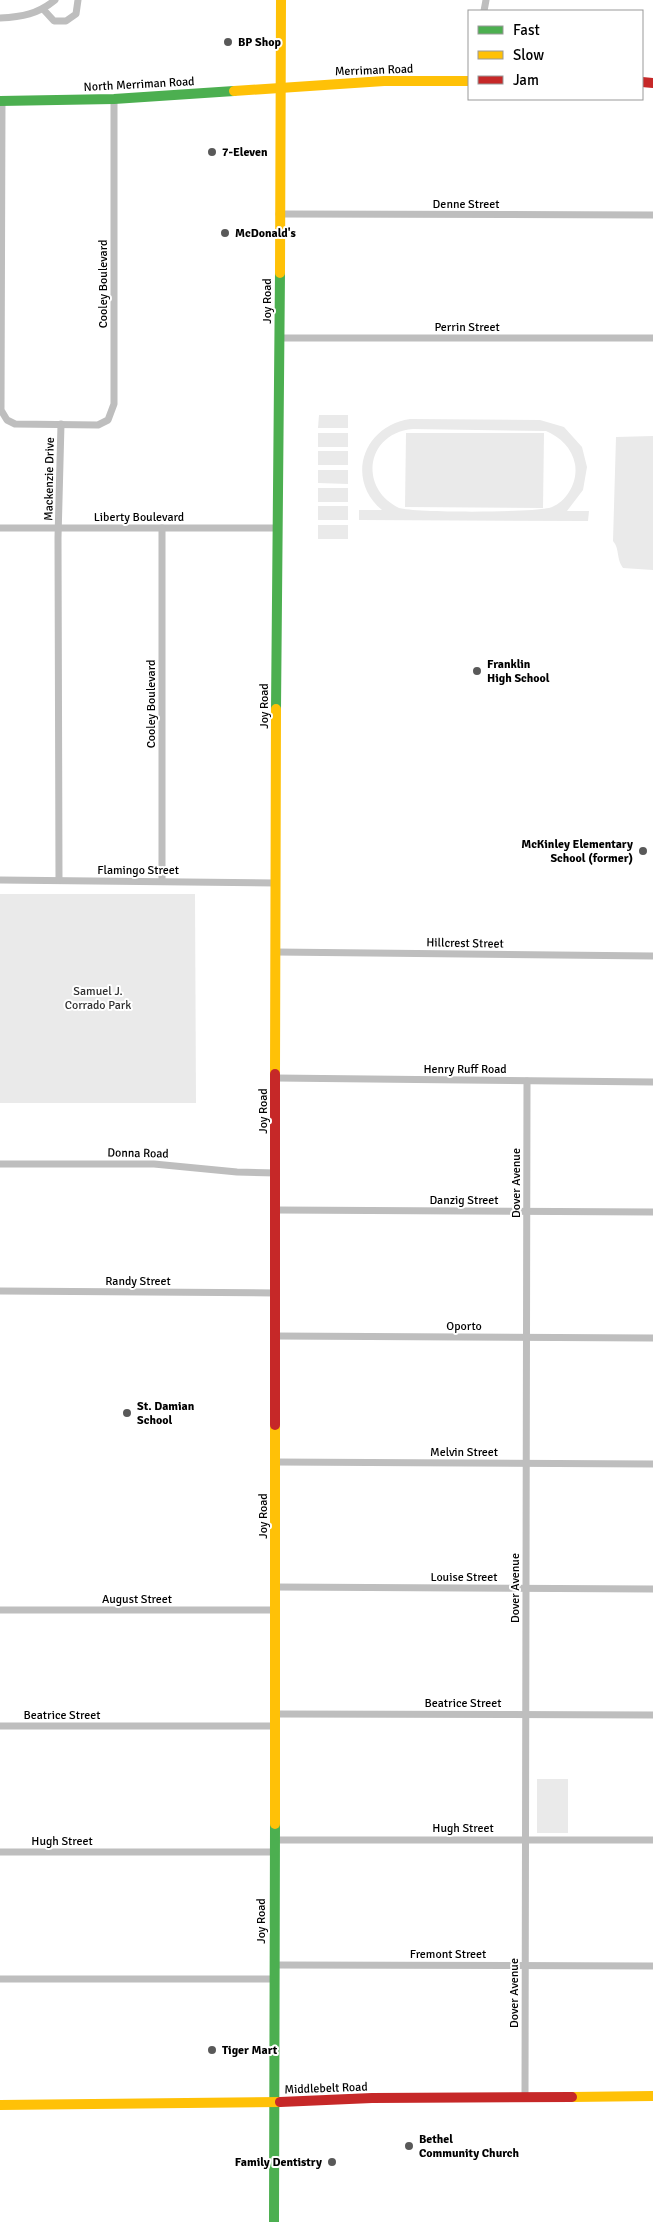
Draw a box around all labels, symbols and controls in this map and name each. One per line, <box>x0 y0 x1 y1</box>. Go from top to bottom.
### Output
legend <box>468 10 643 100</box>
text: Fast <box>513 21 540 39</box>
place label: BP Shop <box>238 35 282 50</box>
marker: BP Shop <box>222 36 234 48</box>
text: Slow <box>513 46 544 64</box>
street label: Merriman Road <box>335 62 414 79</box>
text: Jam <box>513 71 539 89</box>
street label: North Merriman Road <box>83 74 195 95</box>
place label: 7-Eleven <box>222 145 268 160</box>
marker: 7-Eleven <box>206 146 218 158</box>
street label: Denne Street <box>433 197 499 212</box>
place label: McDonald's <box>235 226 297 241</box>
marker: McDonald's <box>219 227 231 239</box>
street label: Cooley Boulevard <box>96 240 111 328</box>
street label: Joy Road <box>260 278 275 324</box>
street label: Perrin Street <box>434 320 500 335</box>
street label: Mackenzie Drive <box>41 437 58 521</box>
street label: Liberty Boulevard <box>94 510 184 525</box>
place label: Franklin High School <box>487 657 550 686</box>
street label: Cooley Boulevard <box>144 660 159 748</box>
marker: Franklin High School <box>471 665 483 677</box>
street label: Joy Road <box>257 683 272 729</box>
place label: McKinley Elementary School (former) <box>521 837 633 866</box>
marker: McKinley Elementary School (former) <box>637 845 649 857</box>
street label: Flamingo Street <box>97 863 179 878</box>
street label: Hillcrest Street <box>426 935 504 952</box>
park label: Samuel J. Corrado Park <box>65 984 131 1013</box>
street label: Henry Ruff Road <box>423 1062 507 1077</box>
street label: Joy Road <box>256 1088 271 1134</box>
street label: Donna Road <box>107 1145 169 1162</box>
street label: Dover Avenue <box>509 1148 524 1218</box>
street label: Danzig Street <box>429 1193 499 1208</box>
street label: Randy Street <box>105 1274 171 1289</box>
street label: Oporto <box>446 1319 482 1334</box>
place label: St. Damian School <box>137 1399 195 1428</box>
marker: St. Damian School <box>121 1407 133 1419</box>
street label: Melvin Street <box>430 1445 498 1460</box>
street label: Joy Road <box>256 1493 271 1539</box>
street label: Dover Avenue <box>508 1553 523 1623</box>
street label: Louise Street <box>430 1570 498 1585</box>
street label: August Street <box>102 1592 172 1607</box>
street label: Beatrice Street <box>425 1696 501 1711</box>
street label: Beatrice Street <box>24 1708 100 1723</box>
street label: Hugh Street <box>432 1821 494 1836</box>
street label: Hugh Street <box>31 1834 93 1849</box>
street label: Joy Road <box>254 1898 269 1944</box>
street label: Fremont Street <box>410 1947 486 1962</box>
street label: Dover Avenue <box>507 1958 522 2028</box>
place label: Tiger Mart <box>222 2043 278 2058</box>
marker: Tiger Mart <box>206 2044 218 2056</box>
street label: Middlebelt Road <box>284 2080 368 2097</box>
place label: Bethel Community Church <box>419 2132 520 2161</box>
marker: Bethel Community Church <box>403 2140 415 2152</box>
place label: Family Dentistry <box>235 2155 322 2170</box>
marker: Family Dentistry <box>326 2156 338 2168</box>

